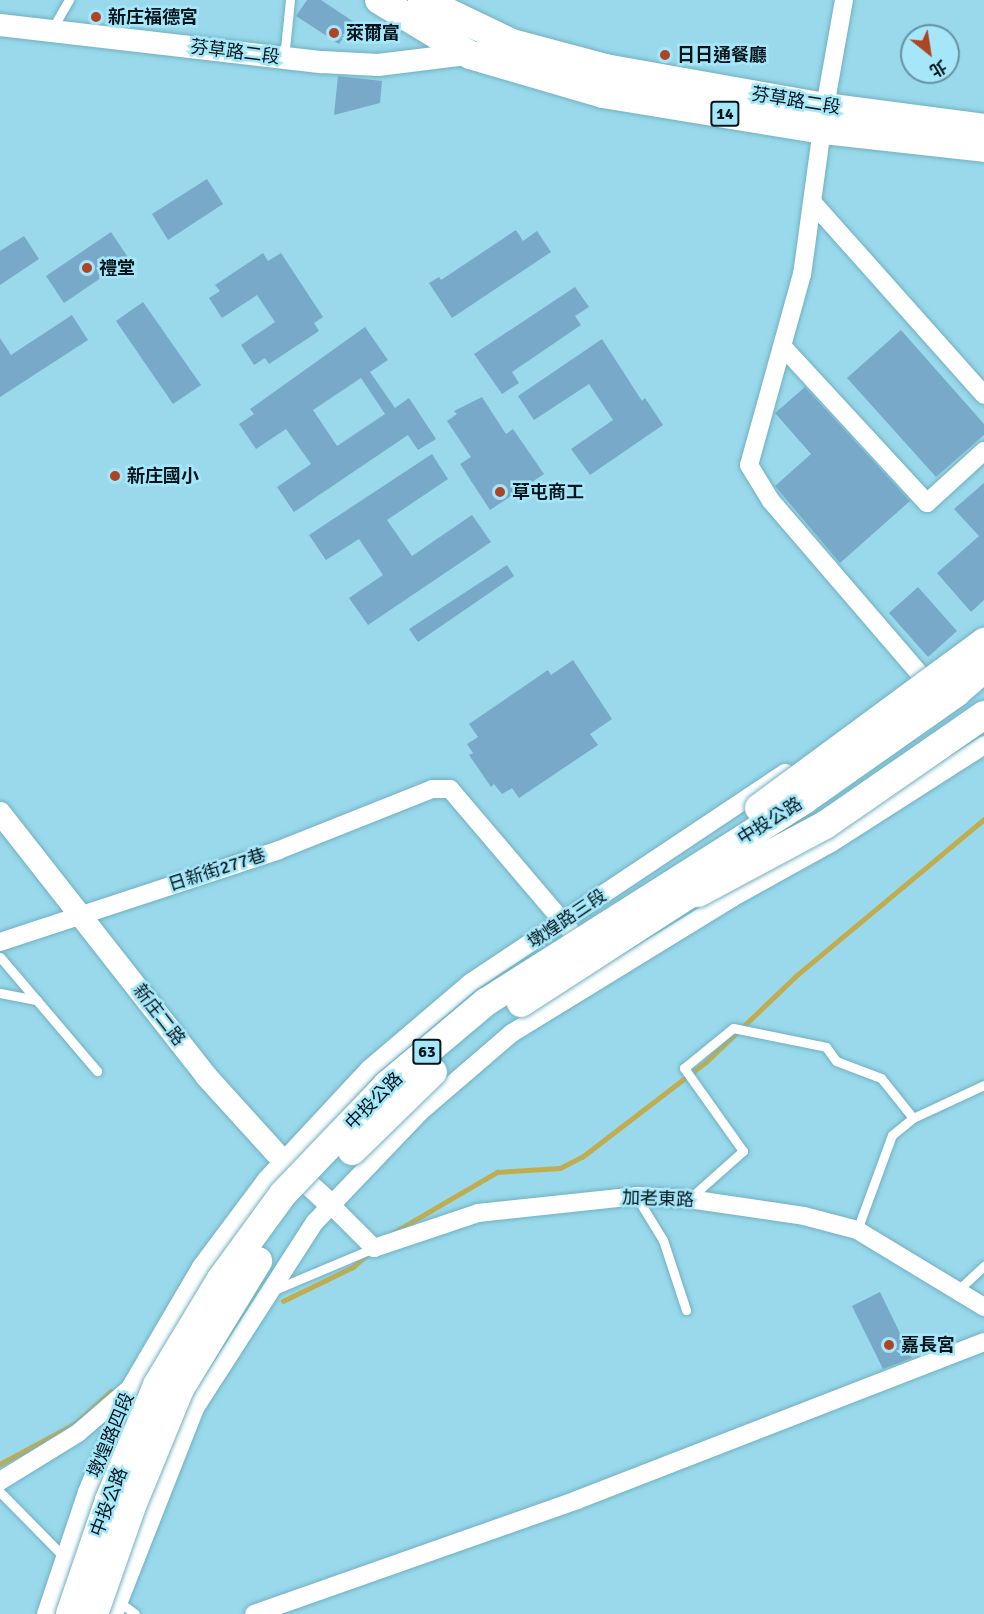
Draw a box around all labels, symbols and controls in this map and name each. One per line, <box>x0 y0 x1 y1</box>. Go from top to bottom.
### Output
place label: 新庄福德宮 <box>108 6 198 28</box>
marker: 新庄福德宮 <box>89 10 103 24</box>
place label: 萊爾富 <box>346 22 400 44</box>
north arrow <box>900 24 960 84</box>
marker: 萊爾富 <box>327 26 341 40</box>
street label: 芬草路二段 <box>189 36 281 68</box>
place label: 日日通餐廳 <box>677 44 767 66</box>
marker: 日日通餐廳 <box>658 48 672 62</box>
text: 北 <box>926 55 950 81</box>
street label: 芬草路二段 <box>750 83 842 119</box>
road number: 14 <box>710 101 740 127</box>
place label: 禮堂 <box>99 257 135 279</box>
marker: 禮堂 <box>80 261 94 275</box>
place label: 新庄國小 <box>127 465 199 487</box>
marker: 新庄國小 <box>108 469 122 483</box>
place label: 草屯商工 <box>512 481 584 503</box>
marker: 草屯商工 <box>493 485 507 499</box>
street label: 中投公路 <box>734 793 806 849</box>
street label: 日新街277巷 <box>166 844 268 896</box>
street label: 墩煌路三段 <box>524 885 610 953</box>
street label: 新庄二路 <box>128 980 190 1050</box>
road number: 63 <box>412 1039 442 1065</box>
street label: 中投公路 <box>341 1068 407 1134</box>
street label: 加老東路 <box>622 1187 694 1211</box>
place label: 嘉長宮 <box>901 1334 955 1356</box>
marker: 嘉長宮 <box>882 1338 896 1352</box>
street label: 墩煌路四段 <box>83 1389 139 1481</box>
street label: 中投公路 <box>86 1465 132 1539</box>

